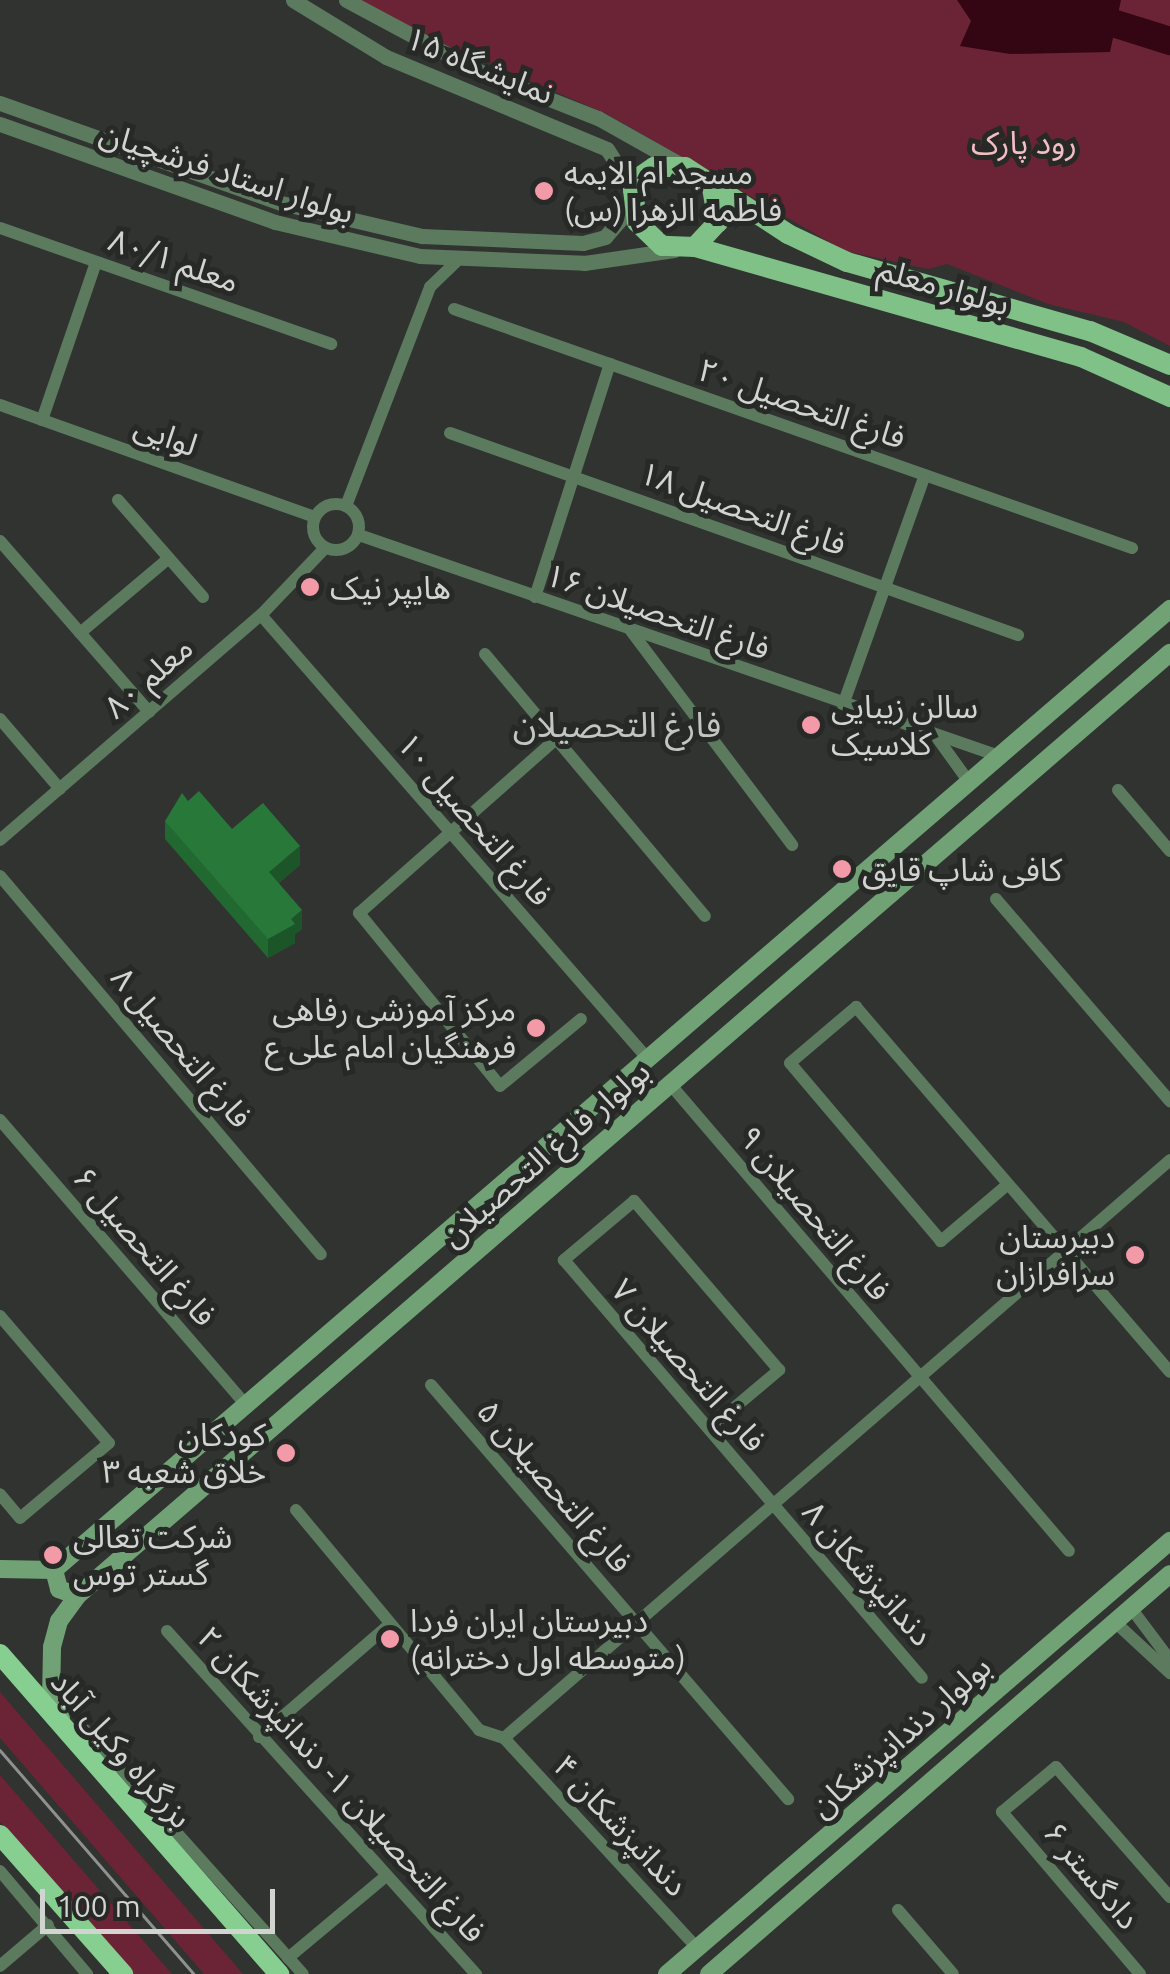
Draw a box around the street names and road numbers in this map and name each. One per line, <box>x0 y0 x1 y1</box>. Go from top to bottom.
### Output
street label: نمایشگاه ۱۵ <box>401 18 559 112</box>
street label: بولوار استاد فرشچیان <box>95 113 359 231</box>
street label: معلم ۸۰/۱ <box>104 220 244 300</box>
street label: بولوار معلم <box>874 249 1014 323</box>
street label: فارغ التحصیل ۲۰ <box>693 350 911 456</box>
street label: لوایی <box>129 406 203 464</box>
street label: فارغ التحصیل ۱۸ <box>635 453 851 563</box>
street label: فارغ التحصیلان ۱۶ <box>541 555 775 667</box>
street label: معلم ۸۰ <box>96 628 200 726</box>
street label: فارغ التحصیل ۱۰ <box>389 725 561 913</box>
street label: فارغ التحصیل ۸ <box>104 959 260 1135</box>
street label: بولوار فارغ التحصیلان <box>433 1052 657 1254</box>
street label: فارغ التحصیلان ۹ <box>731 1118 899 1308</box>
street label: فارغ التحصیل ۶ <box>65 1159 225 1333</box>
street label: فارغ التحصیلان ۷ <box>604 1271 774 1459</box>
street label: فارغ التحصیلان ۵ <box>470 1392 640 1580</box>
street label: دندانپزشکان ۸ <box>795 1493 941 1653</box>
street label: فارغ التحصیلان ۱- دندانپزشکان ۲ <box>190 1618 494 1950</box>
street label: بولوار دندانپزشکان <box>802 1647 998 1825</box>
street label: بزرگراه وکیل آباد <box>43 1663 201 1835</box>
street label: دندانپزشکان ۴ <box>546 1746 696 1904</box>
street label: دادگستر ۶ <box>1036 1813 1148 1937</box>

